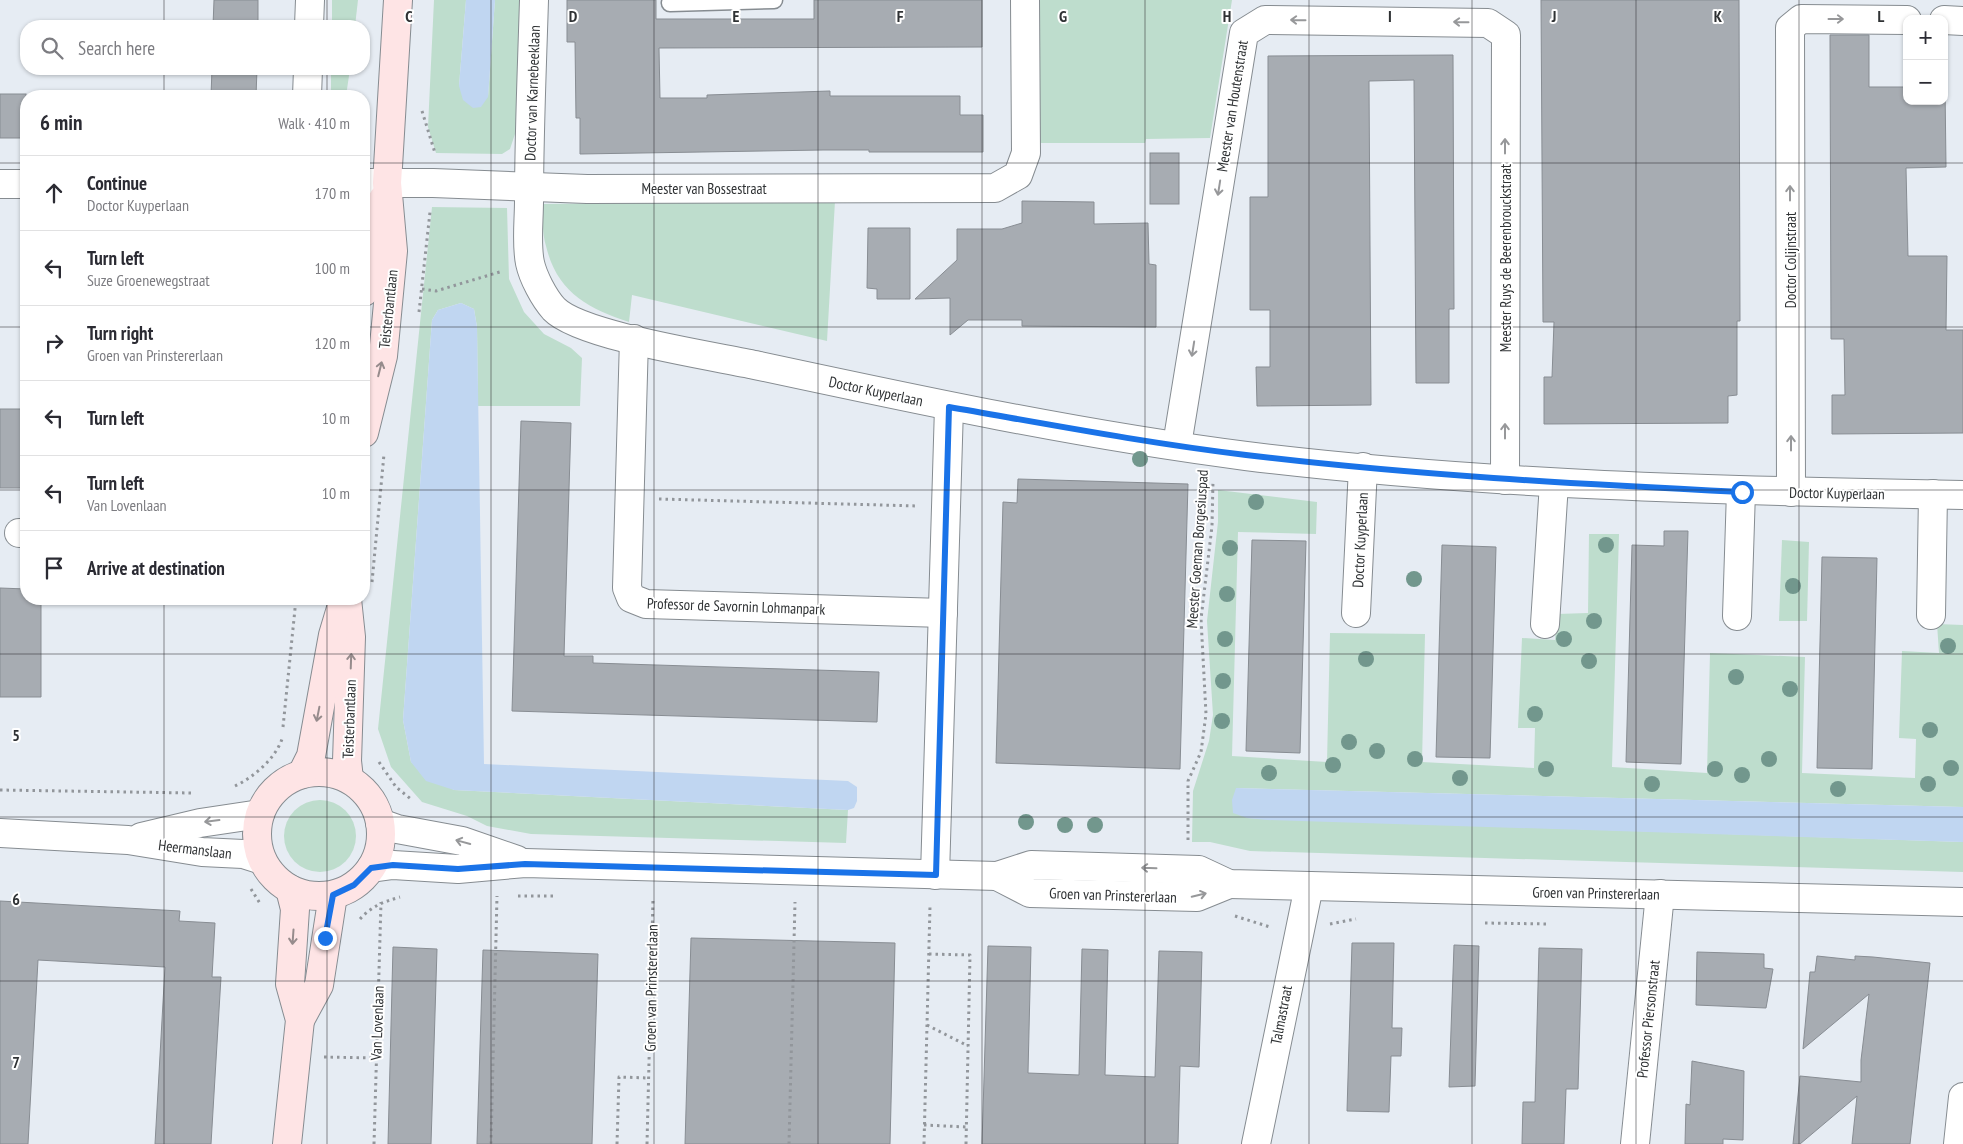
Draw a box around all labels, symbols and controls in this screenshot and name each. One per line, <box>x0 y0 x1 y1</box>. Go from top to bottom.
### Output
text: C <box>405 6 413 26</box>
text: D <box>569 6 578 26</box>
text: E <box>733 6 740 26</box>
text: F <box>897 6 904 26</box>
text: G <box>1059 6 1067 26</box>
text: H <box>1223 6 1231 26</box>
text: I <box>1388 6 1392 26</box>
text: J <box>1551 6 1556 26</box>
text: K <box>1714 6 1723 26</box>
text: L <box>1878 6 1885 26</box>
one-way arrow <box>1827 15 1843 24</box>
map controls <box>1903 15 1948 105</box>
button: + <box>1903 15 1948 60</box>
one-way arrow <box>1290 16 1306 25</box>
one-way arrow <box>1453 17 1469 27</box>
search box <box>20 20 370 75</box>
street label: Doctor van Karnebeeklaan <box>520 25 544 161</box>
icon: search <box>38 34 66 62</box>
text: Search here <box>78 36 155 60</box>
street label: Meester van Houtenstraat <box>1212 39 1252 173</box>
button: − <box>1903 60 1948 105</box>
text: 6 min <box>40 109 82 136</box>
text: Walk · 410 m <box>278 113 350 133</box>
one-way arrow <box>1500 139 1510 155</box>
street label: Meester Ruys de Beerenbrouckstraat <box>1496 164 1515 352</box>
text: Continue <box>87 171 147 195</box>
icon: ahead <box>40 179 68 207</box>
street label: Meester van Bossestraat <box>641 179 767 198</box>
one-way arrow <box>1213 180 1223 196</box>
text: 170 m <box>315 183 350 203</box>
one-way arrow <box>1785 185 1795 202</box>
text: Doctor Kuyperlaan <box>87 195 189 215</box>
street label: Doctor Colijnstraat <box>1781 212 1800 308</box>
text: Turn left <box>87 246 144 270</box>
icon: left <box>40 254 68 282</box>
text: 100 m <box>315 258 350 278</box>
street label: Teisterbantlaan <box>374 269 402 349</box>
text: Suze Groenewegstraat <box>87 270 210 290</box>
text: Turn right <box>87 321 153 345</box>
icon: right <box>40 329 68 357</box>
text: 120 m <box>315 333 350 353</box>
one-way arrow <box>1187 340 1197 356</box>
text: Groen van Prinstererlaan <box>87 345 223 365</box>
one-way arrow <box>376 362 385 378</box>
street label: Doctor Kuyperlaan <box>827 372 925 410</box>
icon: left <box>40 404 68 432</box>
text: Turn left <box>87 406 144 430</box>
text: 10 m <box>322 408 350 428</box>
one-way arrow <box>1500 424 1510 440</box>
one-way arrow <box>1786 435 1796 452</box>
street label: Meester Goeman Borgesiuspad <box>1182 469 1212 629</box>
text: Turn left <box>87 471 144 495</box>
icon: left <box>40 479 68 507</box>
route start <box>1731 481 1754 504</box>
text: 10 m <box>322 483 350 503</box>
street label: Doctor Kuyperlaan <box>1789 483 1885 503</box>
street label: Doctor Kuyperlaan <box>1348 492 1372 588</box>
text: Van Lovenlaan <box>87 495 167 515</box>
icon: arrive <box>40 554 68 582</box>
text: Arrive at destination <box>87 556 225 580</box>
street label: Professor de Savornin Lohmanpark <box>647 593 826 619</box>
one-way arrow <box>346 653 355 669</box>
street label: Teisterbantlaan <box>338 679 360 759</box>
one-way arrow <box>313 706 323 722</box>
text: 5 <box>12 725 20 745</box>
one-way arrow <box>204 816 220 826</box>
street label: Heermanslaan <box>157 835 233 863</box>
one-way arrow <box>455 837 471 846</box>
one-way arrow <box>1141 864 1157 873</box>
street label: Groen van Prinstererlaan <box>1532 882 1660 904</box>
street label: Groen van Prinstererlaan <box>1049 883 1177 907</box>
text: 6 <box>12 889 20 909</box>
one-way arrow <box>1191 890 1207 899</box>
street label: Groen van Prinstererlaan <box>640 924 662 1052</box>
route end <box>314 927 337 950</box>
one-way arrow <box>288 928 298 944</box>
street label: Professor Piersonstraat <box>1632 959 1664 1079</box>
street label: Talmastraat <box>1266 984 1296 1046</box>
street label: Van Lovenlaan <box>366 985 388 1062</box>
text: 7 <box>12 1052 20 1072</box>

